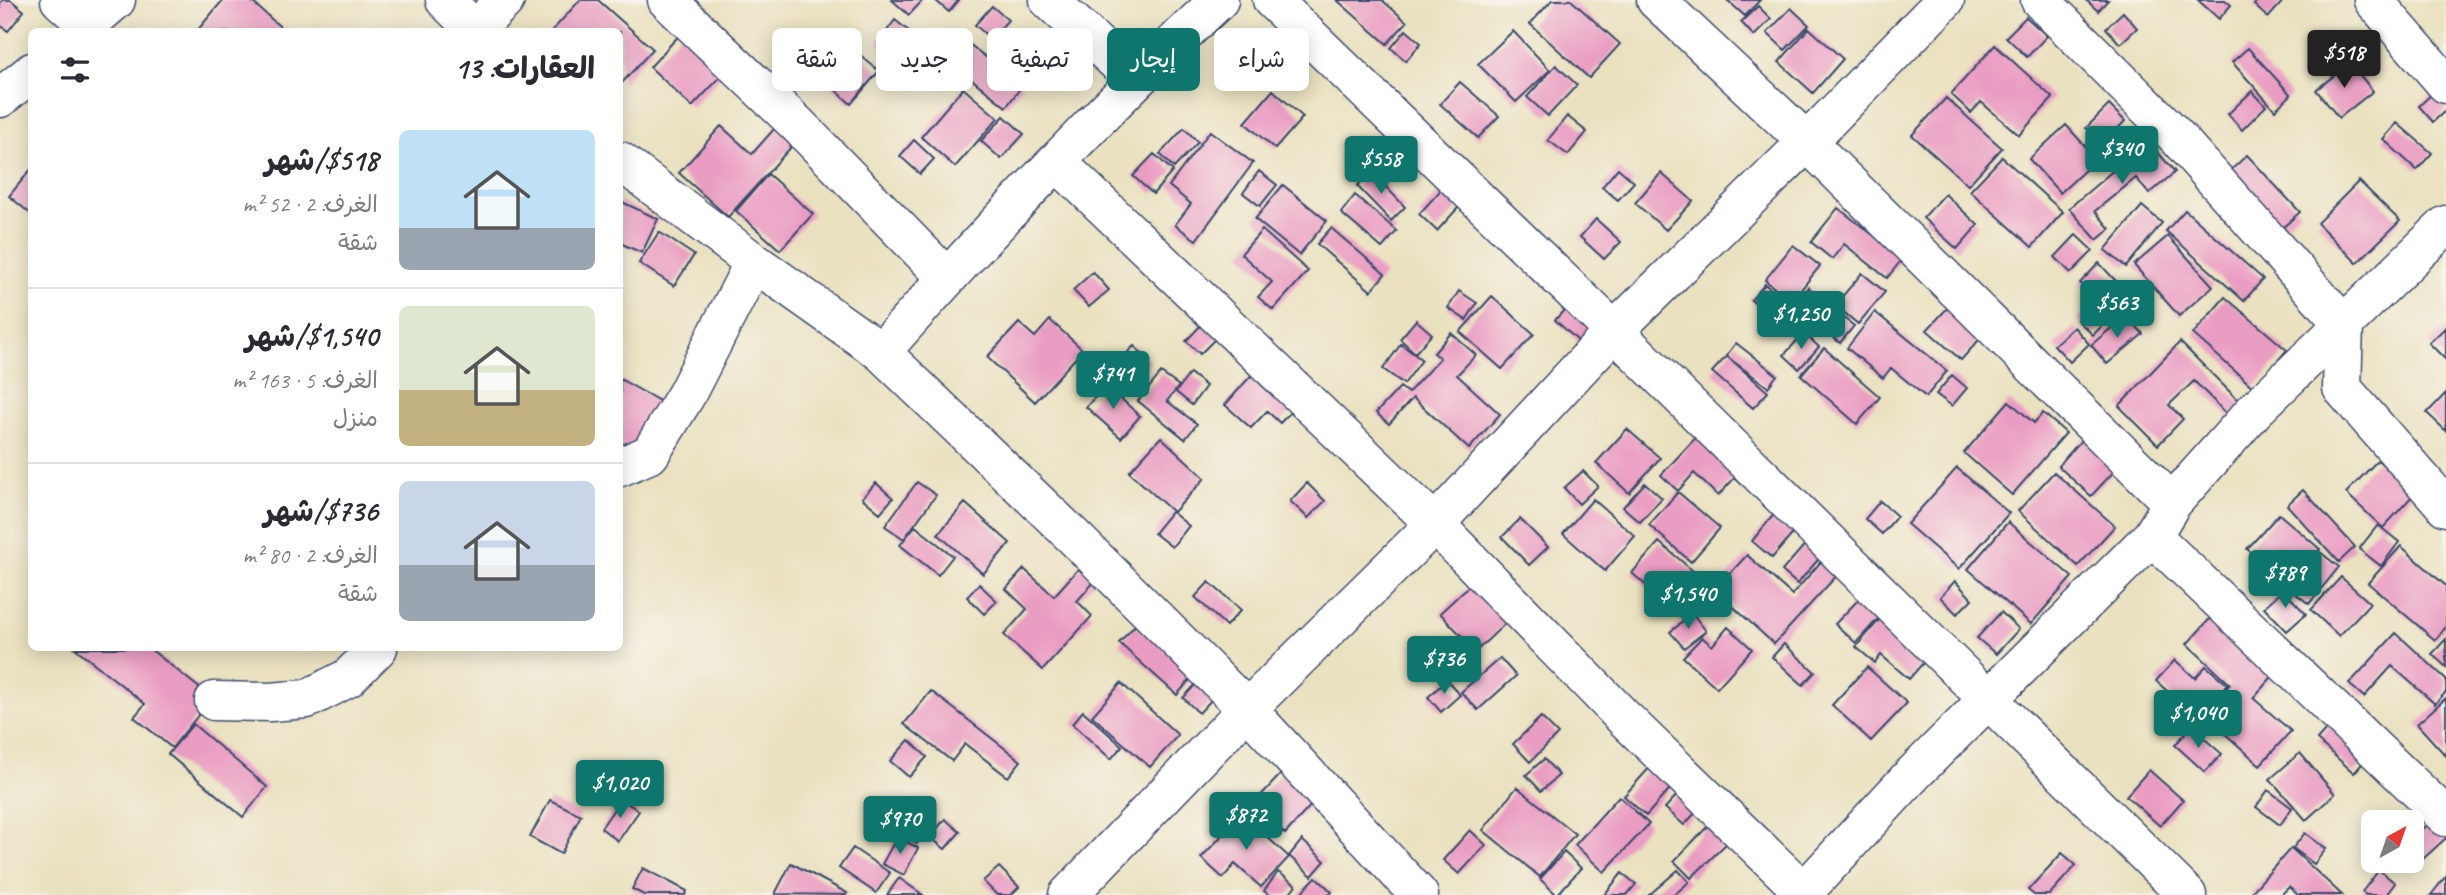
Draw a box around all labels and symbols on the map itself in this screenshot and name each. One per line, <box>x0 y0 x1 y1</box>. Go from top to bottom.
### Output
pin: $518 <box>2303 31 2385 90</box>
pin: $340 <box>2081 127 2163 186</box>
pin: $558 <box>1340 136 1422 196</box>
pin: $563 <box>2076 280 2158 340</box>
pin: $1,250 <box>1744 292 1858 351</box>
pin: $741 <box>1072 352 1154 411</box>
pin: $789 <box>2244 550 2326 610</box>
pin: $1,540 <box>1631 572 1745 631</box>
pin: $736 <box>1403 636 1485 696</box>
pin: $1,040 <box>2141 690 2255 750</box>
pin: $1,020 <box>563 760 677 820</box>
pin: $872 <box>1205 792 1287 852</box>
pin: $970 <box>859 796 941 856</box>
north arrow <box>2361 810 2424 873</box>

